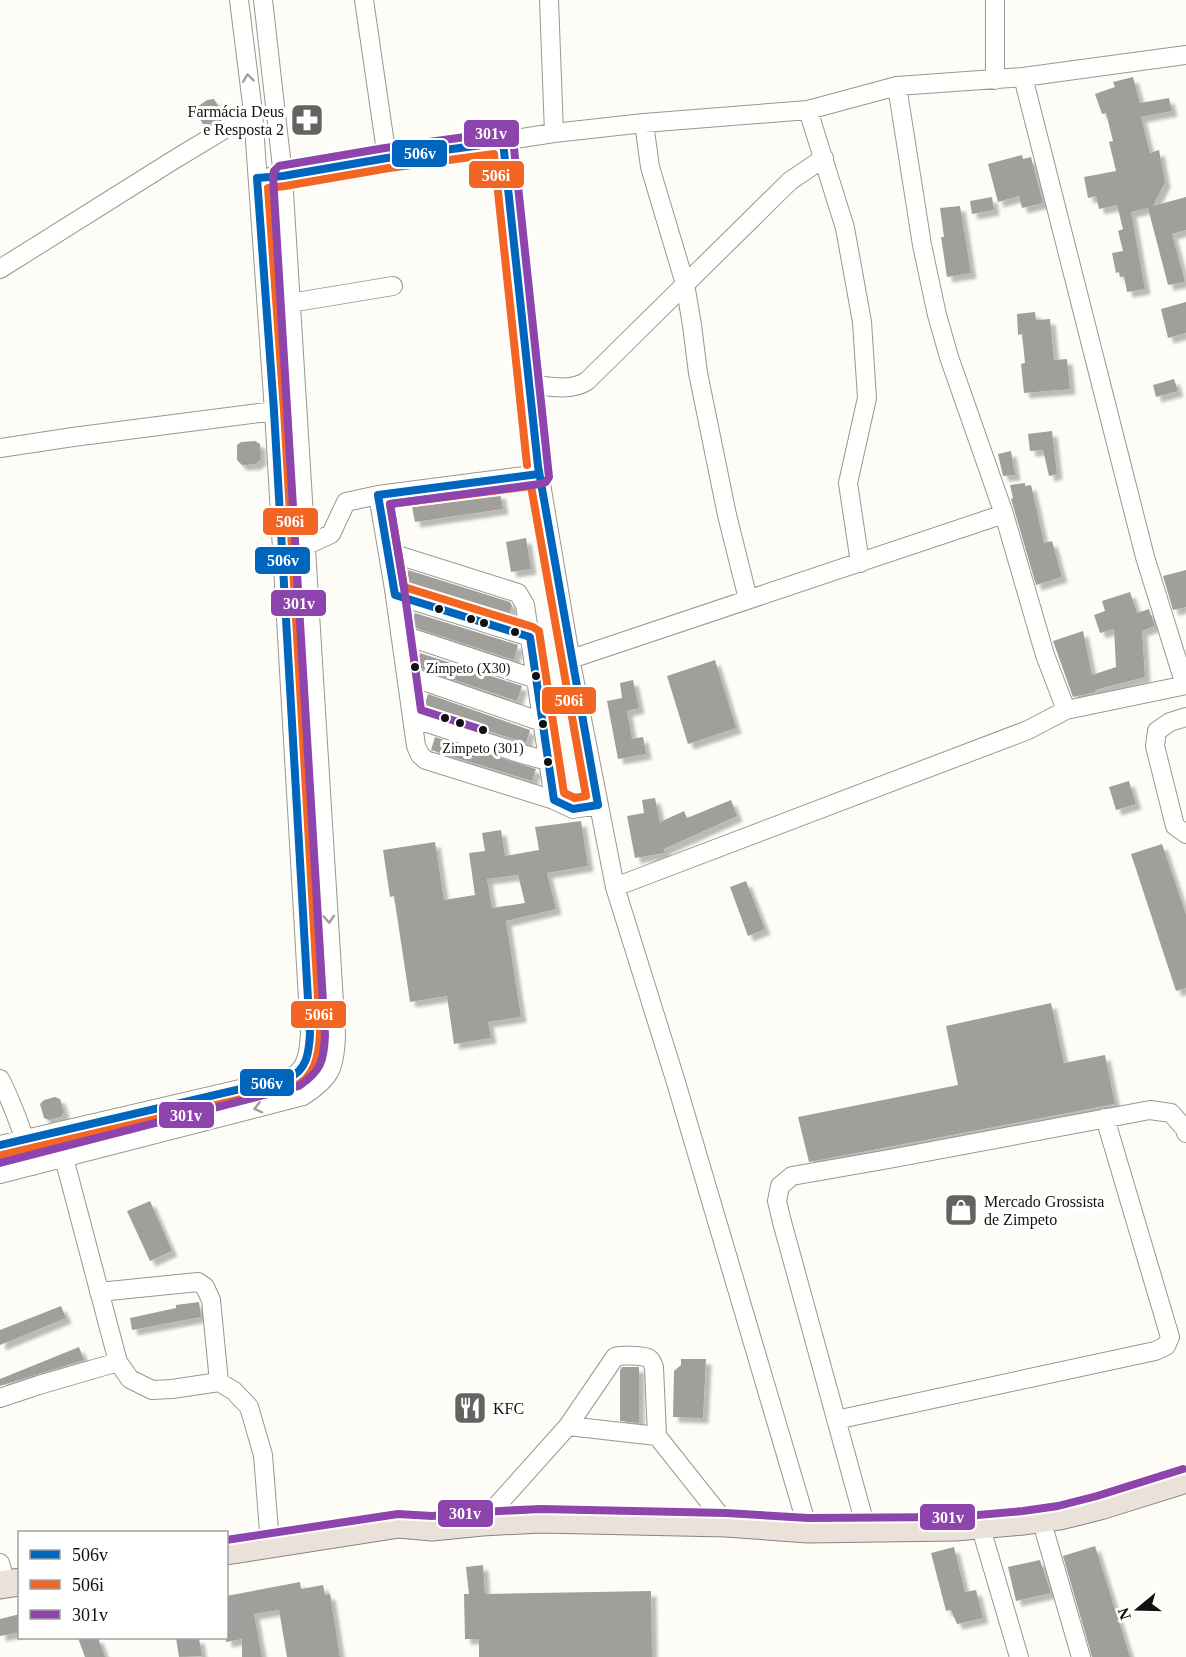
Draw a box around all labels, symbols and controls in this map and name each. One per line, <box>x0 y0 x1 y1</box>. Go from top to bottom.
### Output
one-way arrow <box>243 74 255 83</box>
pharmacy icon: Farmácia Deus e Resposta 2 <box>289 102 325 138</box>
place label: Farmácia Deus e Resposta 2 <box>188 103 284 139</box>
line badge: 301v <box>463 119 520 148</box>
text: 301v <box>475 125 507 142</box>
line badge: 506v <box>391 139 448 168</box>
text: 506v <box>404 145 436 162</box>
line badge: 506i <box>468 160 525 189</box>
text: 506i <box>482 167 511 184</box>
line badge: 506i <box>262 507 319 536</box>
text: 506i <box>276 513 305 530</box>
line badge: 506v <box>254 546 311 575</box>
text: 506v <box>267 552 299 569</box>
line badge: 301v <box>270 589 327 617</box>
text: 301v <box>283 595 315 612</box>
unlabelled marker <box>433 603 445 615</box>
unlabelled marker <box>465 613 477 625</box>
unlabelled marker <box>478 617 490 629</box>
unlabelled marker <box>509 626 521 638</box>
marker: Zimpeto (X30) <box>409 661 421 673</box>
place label: Zimpeto (X30) <box>426 661 511 677</box>
unlabelled marker <box>530 670 542 682</box>
line badge: 506i <box>541 686 597 715</box>
text: 506i <box>555 692 584 709</box>
unlabelled marker <box>439 712 451 724</box>
unlabelled marker <box>454 717 466 729</box>
unlabelled marker <box>537 718 549 730</box>
marker: Zimpeto (301) <box>477 724 489 736</box>
place label: Zimpeto (301) <box>442 741 524 757</box>
unlabelled marker <box>542 756 554 768</box>
one-way arrow <box>322 915 335 924</box>
line badge: 506i <box>290 1000 347 1029</box>
text: 506i <box>305 1006 334 1023</box>
line badge: 506v <box>239 1068 295 1097</box>
text: 506v <box>251 1075 283 1092</box>
line badge: 301v <box>158 1101 215 1129</box>
one-way arrow <box>253 1101 263 1114</box>
text: 301v <box>170 1107 202 1124</box>
shop icon: Mercado Grossista de Zimpeto <box>943 1192 979 1228</box>
place label: Mercado Grossista de Zimpeto <box>984 1193 1104 1229</box>
restaurant icon: KFC <box>452 1390 488 1426</box>
place label: KFC <box>493 1400 524 1417</box>
line badge: 301v <box>437 1499 494 1528</box>
line badge: 301v <box>919 1503 976 1531</box>
text: 301v <box>449 1505 481 1522</box>
text: 301v <box>932 1509 964 1526</box>
legend <box>18 1531 228 1639</box>
text: 506v <box>72 1545 108 1565</box>
text: 506i <box>72 1575 104 1595</box>
north arrow <box>1108 1579 1168 1639</box>
text: 301v <box>72 1605 108 1625</box>
text: N <box>1114 1605 1134 1622</box>

